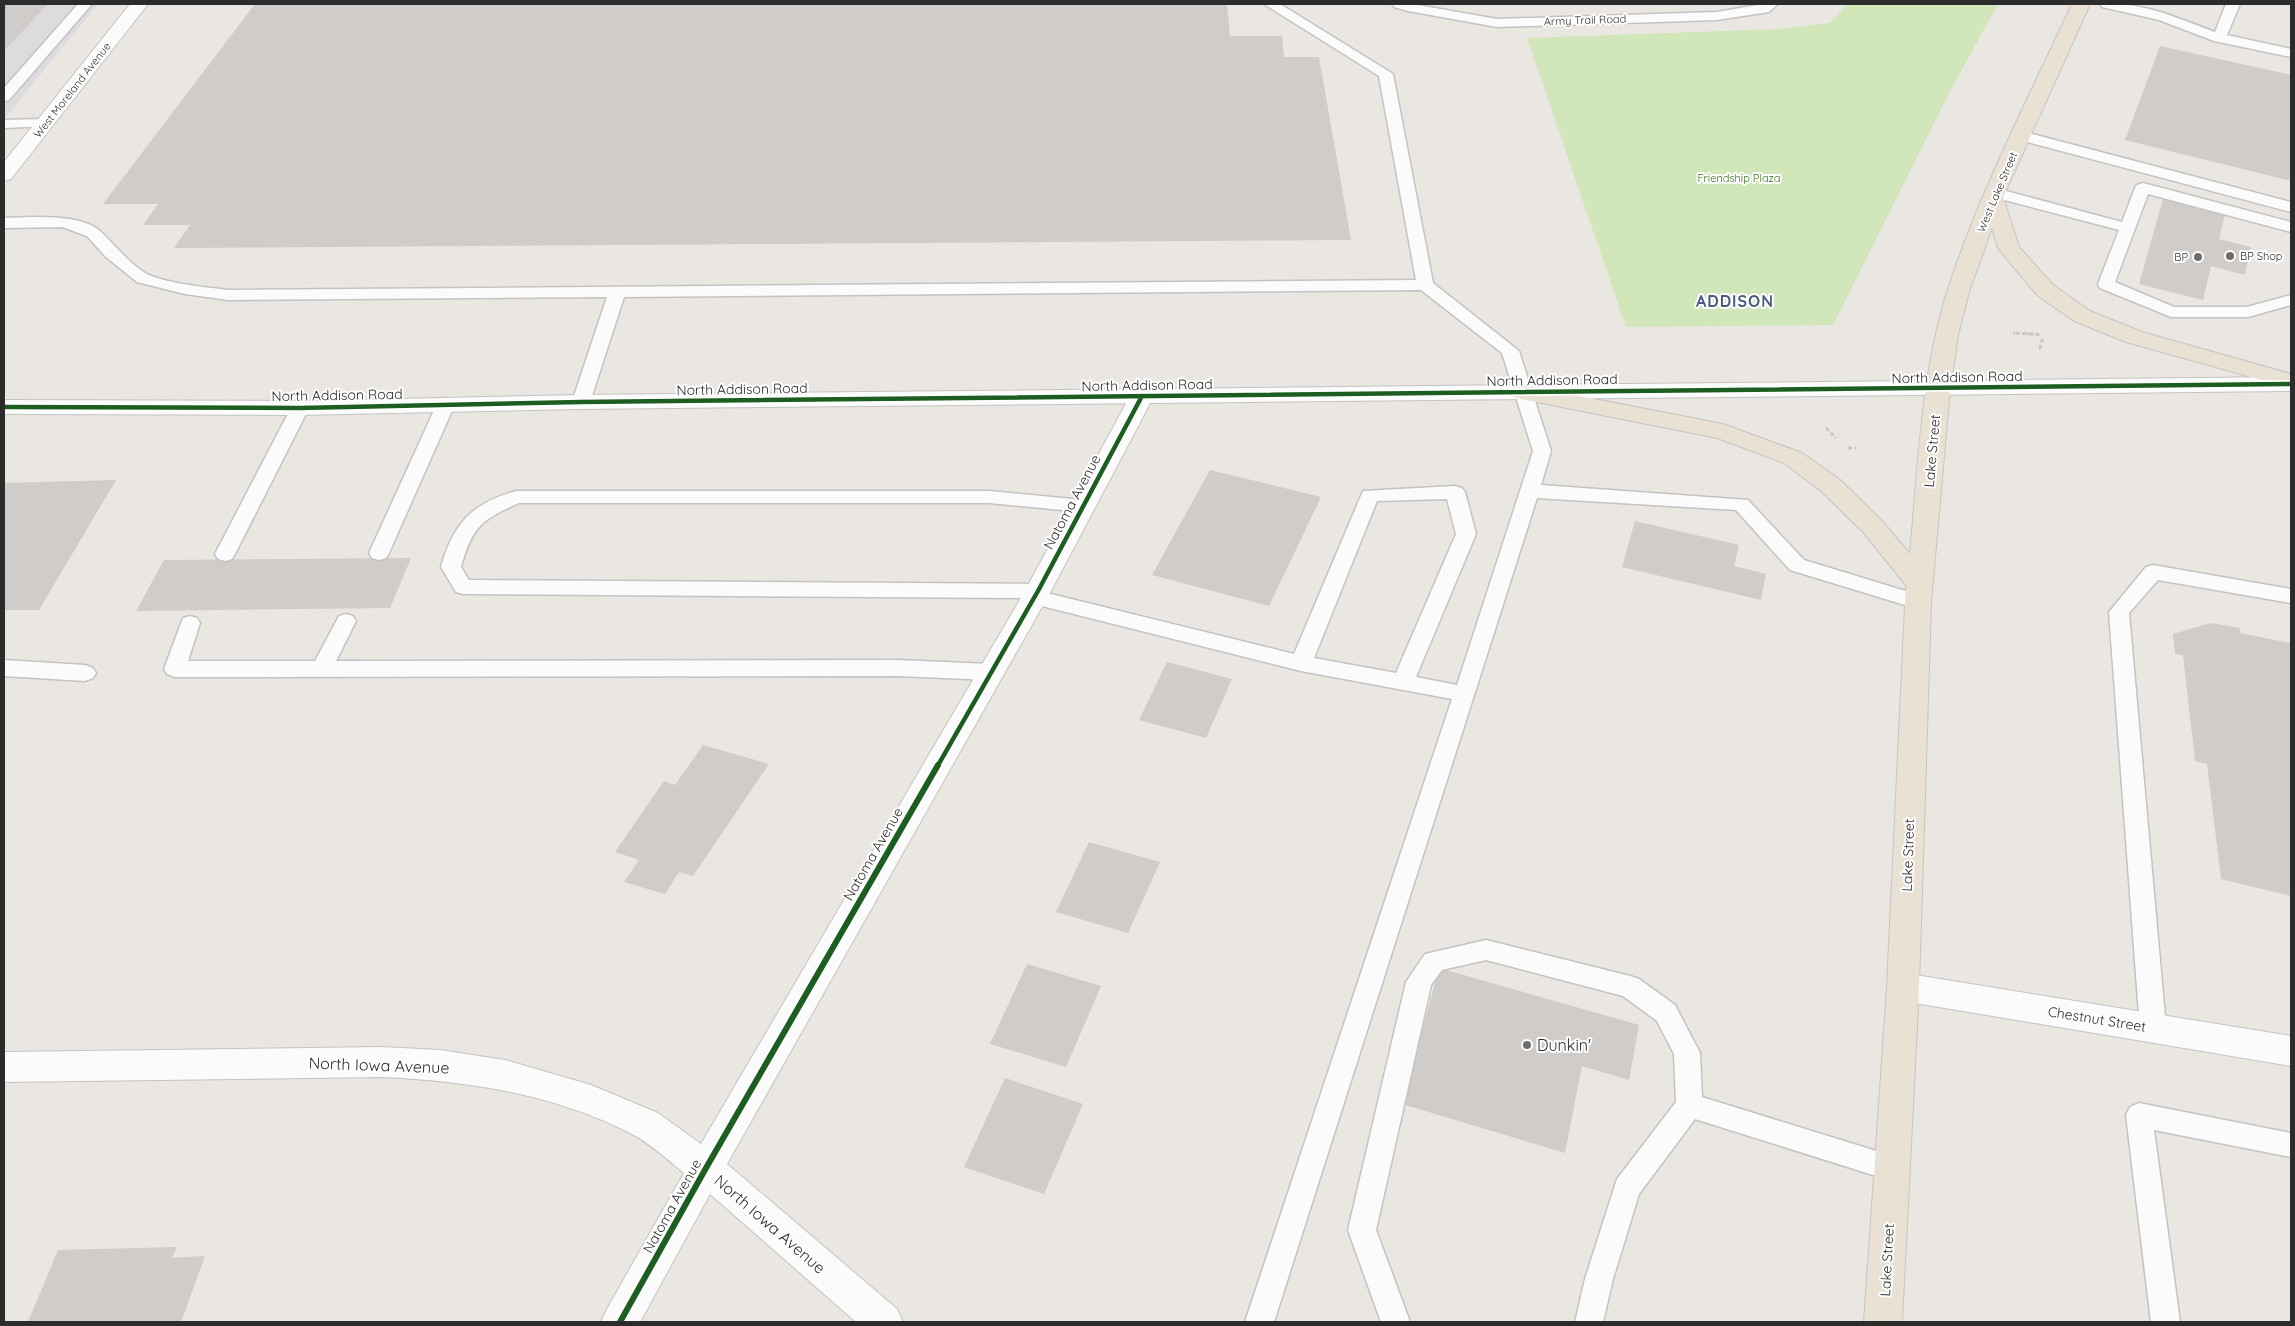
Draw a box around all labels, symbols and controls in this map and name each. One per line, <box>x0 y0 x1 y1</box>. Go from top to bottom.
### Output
street label: Army Trail Road <box>1544 12 1626 28</box>
street label: West Moreland Avenue <box>30 39 114 141</box>
street label: West Lake Street <box>1974 149 2020 234</box>
park label: Friendship Plaza <box>1697 171 1781 185</box>
place label: BP Shop <box>2240 249 2283 263</box>
place label: BP <box>2174 250 2188 264</box>
marker: BP Shop <box>2224 250 2236 262</box>
marker: BP <box>2192 251 2204 263</box>
district label: ADDISON <box>1696 291 1774 311</box>
street label: North Addison Road <box>1891 367 2023 387</box>
street label: North Addison Road <box>1486 370 1618 390</box>
street label: North Addison Road <box>1081 375 1213 395</box>
street label: North Addison Road <box>676 379 808 399</box>
street label: North Addison Road <box>271 385 403 405</box>
street label: Lake Street <box>1920 414 1944 488</box>
street label: Natoma Avenue <box>1039 451 1105 552</box>
street label: Natoma Avenue <box>839 804 907 904</box>
street label: Lake Street <box>1898 818 1918 892</box>
street label: Chestnut Street <box>2047 1002 2148 1036</box>
place label: Dunkin' <box>1537 1035 1591 1055</box>
marker: Dunkin' <box>1521 1039 1533 1051</box>
street label: North Iowa Avenue <box>308 1053 450 1077</box>
street label: Natoma Avenue <box>639 1156 705 1256</box>
street label: North Iowa Avenue <box>710 1170 830 1278</box>
street label: Lake Street <box>1876 1223 1898 1297</box>

